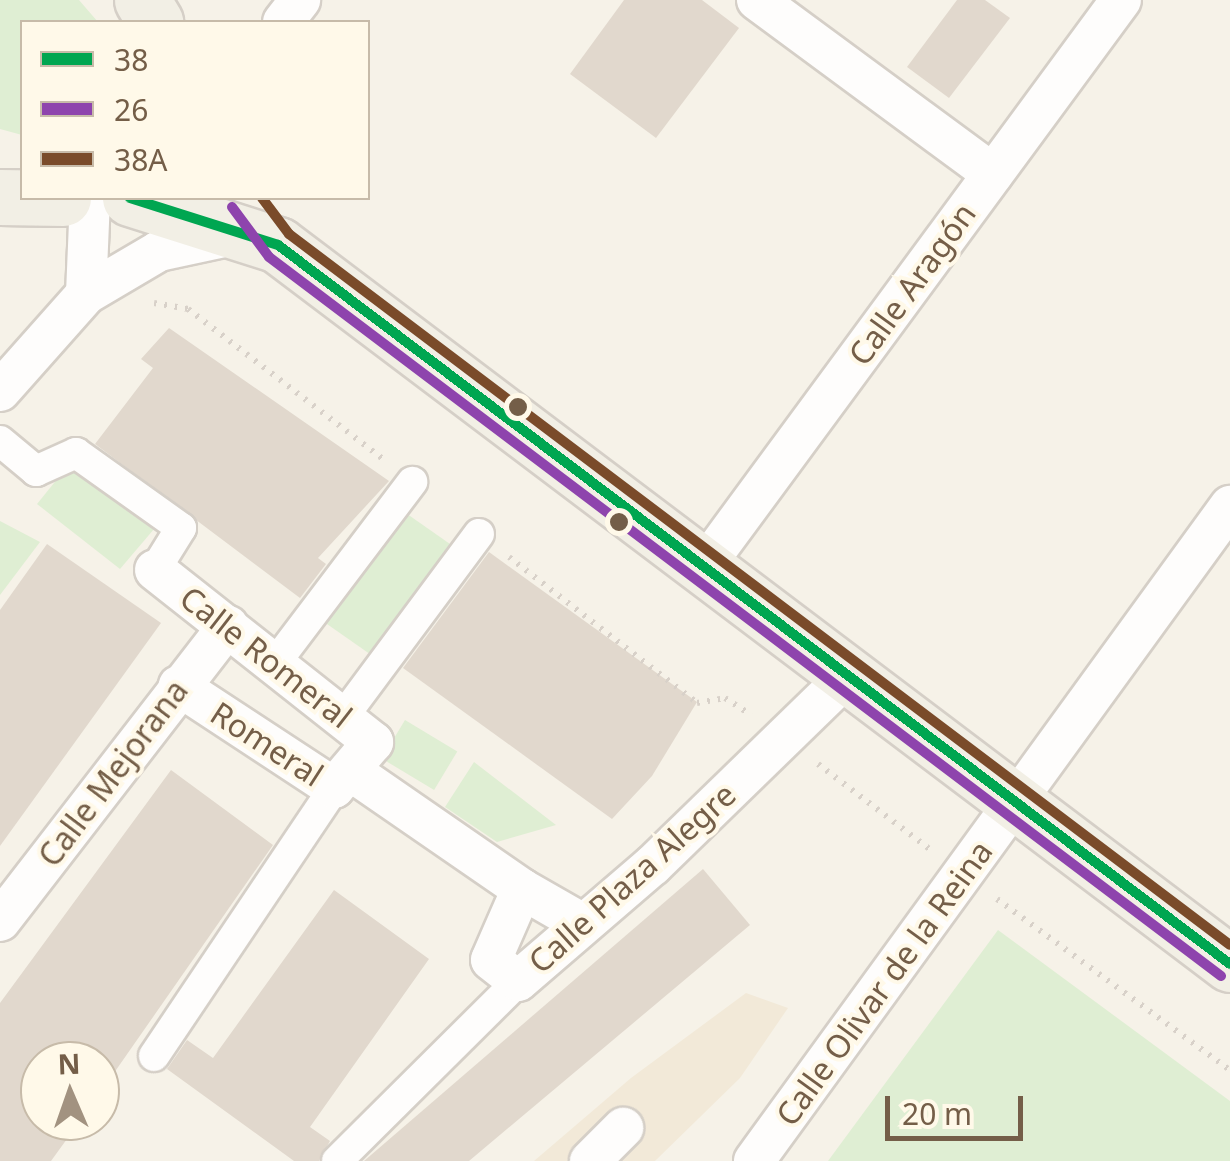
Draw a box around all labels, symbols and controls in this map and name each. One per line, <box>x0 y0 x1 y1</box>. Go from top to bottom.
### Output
legend <box>20 20 370 200</box>
text: 38 <box>114 39 148 80</box>
text: 26 <box>114 89 148 130</box>
text: 38A <box>114 139 168 180</box>
street label: Calle Aragón <box>840 196 984 372</box>
unlabelled marker <box>508 397 528 417</box>
unlabelled marker <box>609 512 629 532</box>
street label: Calle Romeral <box>173 578 359 736</box>
street label: Calle Mejorana <box>30 672 196 874</box>
street label: Romeral <box>204 694 330 794</box>
street label: Calle Plaza Alegre <box>521 775 743 981</box>
street label: Calle Olivar de la Reina <box>768 833 1000 1133</box>
north arrow <box>20 1041 120 1141</box>
text: N <box>57 1044 81 1082</box>
scale bar <box>890 1076 1028 1138</box>
text: 20 m <box>902 1093 972 1134</box>

